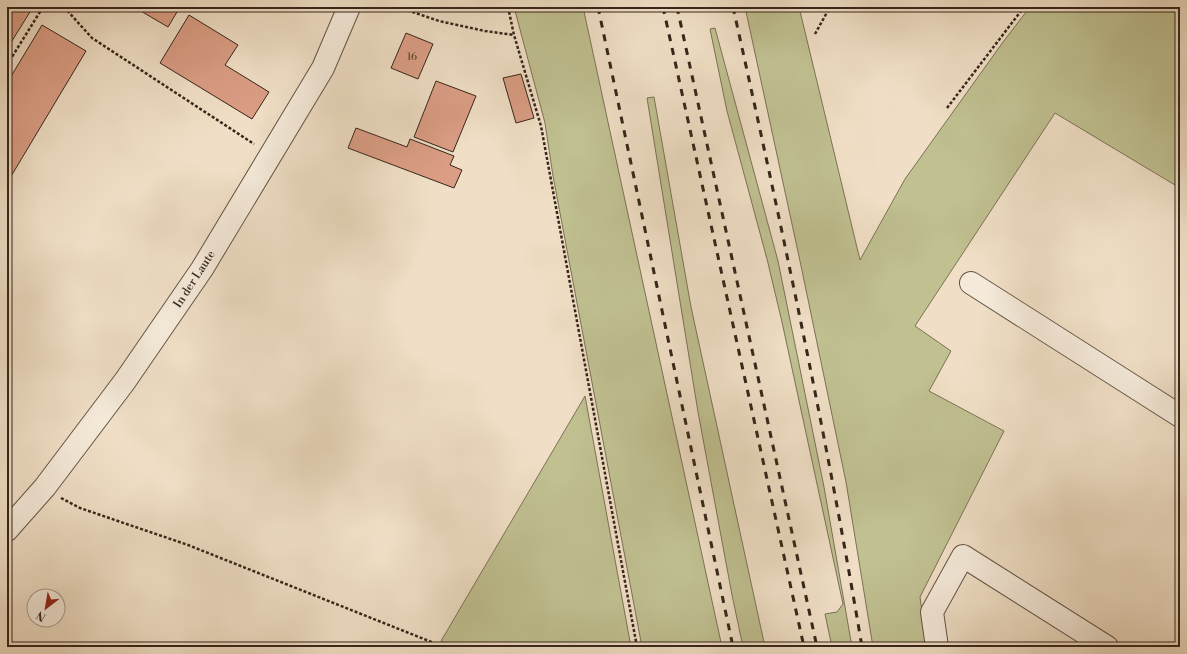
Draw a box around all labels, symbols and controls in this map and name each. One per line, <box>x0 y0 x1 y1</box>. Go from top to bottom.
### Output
house number: 16 <box>407 51 417 63</box>
street label: In der Laute <box>170 248 219 311</box>
north arrow <box>26 588 66 628</box>
text: N <box>34 607 49 624</box>

